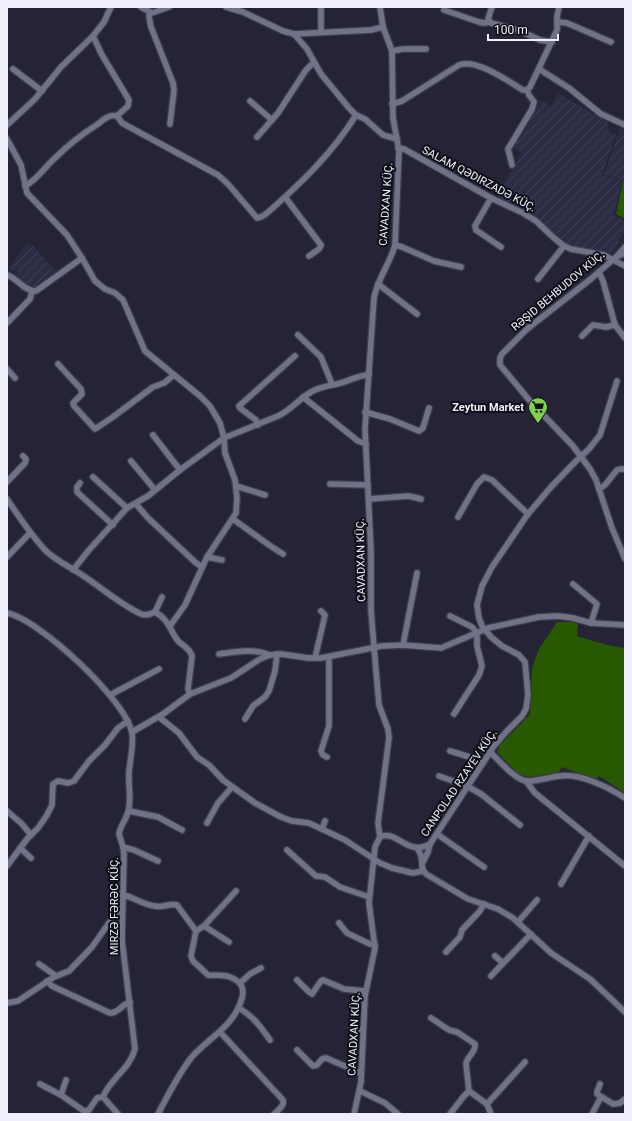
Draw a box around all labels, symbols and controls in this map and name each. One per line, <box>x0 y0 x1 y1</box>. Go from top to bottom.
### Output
scale bar <box>488 16 558 42</box>
text: 100 m <box>494 23 528 37</box>
street label: SALAM QƏDIRZADƏ KÜÇ. <box>420 143 538 215</box>
street label: CAVADXAN KÜÇ. <box>377 162 395 246</box>
street label: RƏŞID BEHBUDOV KÜÇ. <box>509 248 607 334</box>
supermarket icon: Zeytun Market <box>527 396 549 424</box>
place label: Zeytun Market <box>452 401 524 414</box>
street label: CAVADXAN KÜÇ. <box>354 518 368 602</box>
street label: CANPOLAD RZAYEV KÜÇ. <box>418 727 500 839</box>
street label: MIRZƏ FƏRƏC KÜÇ. <box>108 857 121 955</box>
street label: CAVADXAN KÜÇ. <box>345 992 363 1076</box>

